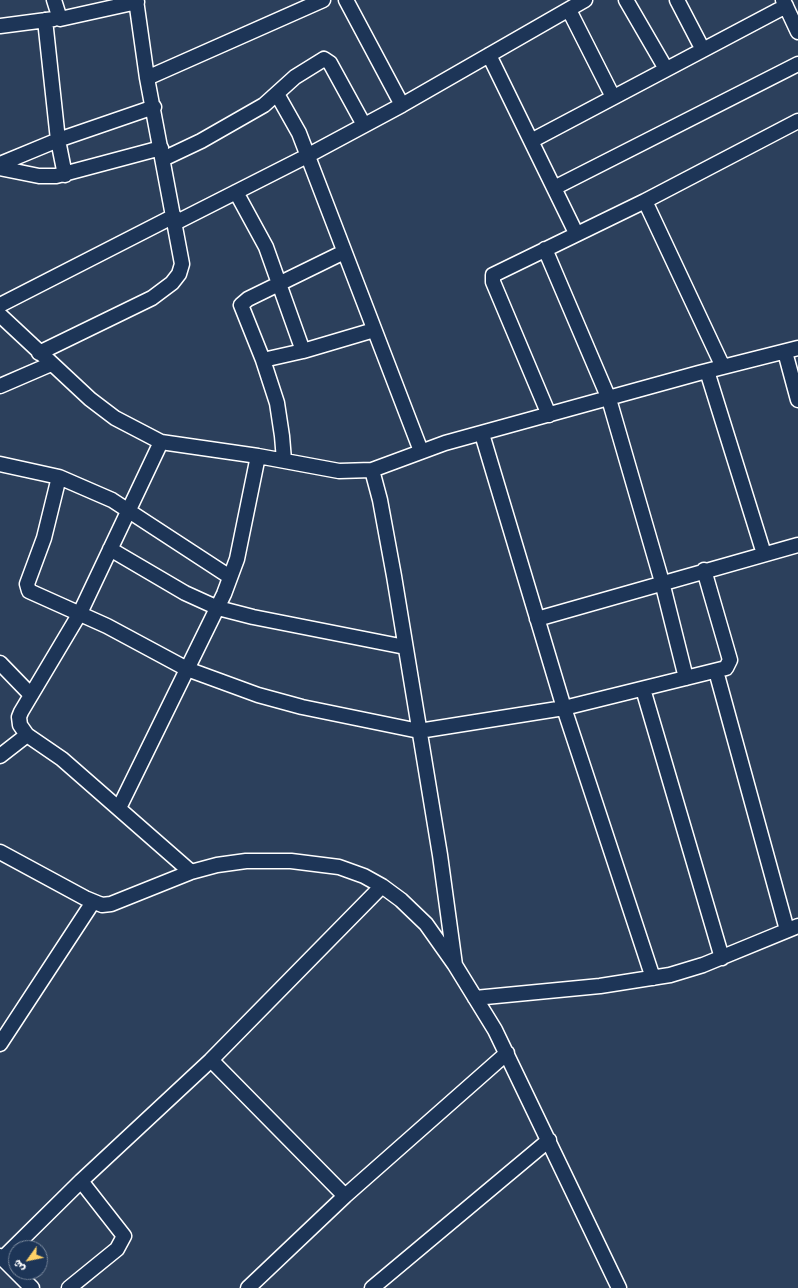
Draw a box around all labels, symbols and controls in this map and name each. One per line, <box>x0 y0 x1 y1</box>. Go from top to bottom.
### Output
north arrow <box>8 1240 48 1280</box>
text: ش <box>9 1257 28 1275</box>

